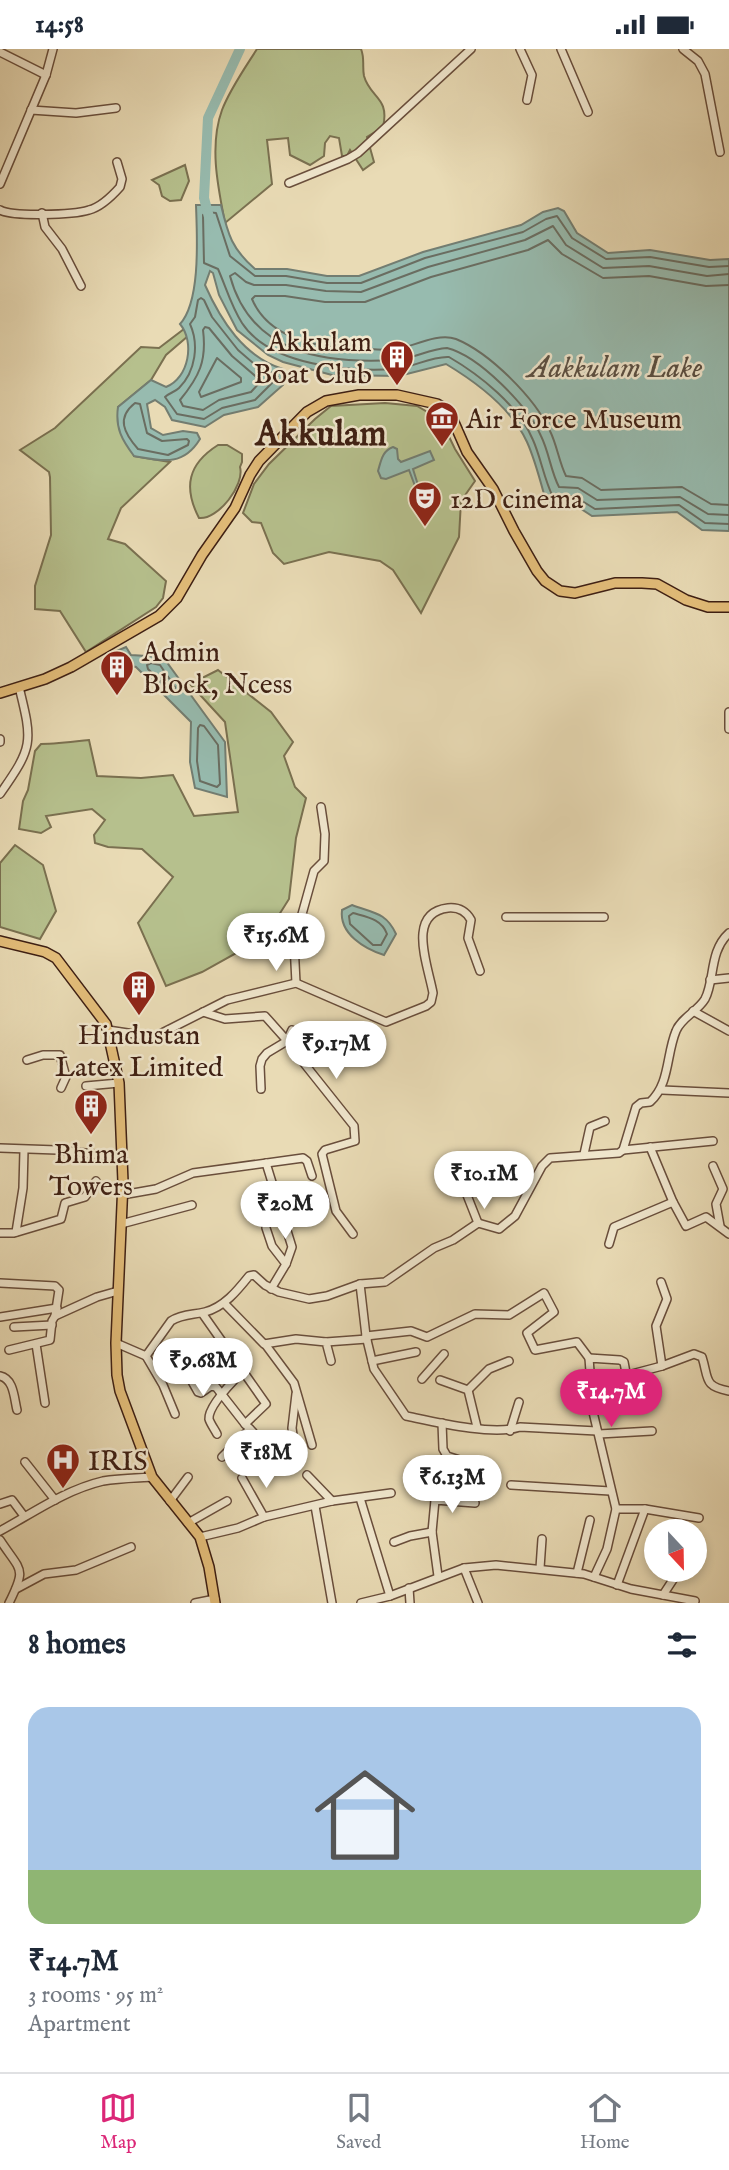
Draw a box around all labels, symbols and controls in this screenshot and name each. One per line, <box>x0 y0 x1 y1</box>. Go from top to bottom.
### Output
text: 14:58 <box>35 8 84 41</box>
place label: Akkulam Boat Club <box>254 326 372 393</box>
building icon: Akkulam Boat Club <box>378 338 416 387</box>
water label: Aakkulam Lake <box>525 350 702 388</box>
museum icon: Air Force Museum <box>423 399 461 448</box>
place label: Air Force Museum <box>465 403 682 438</box>
district label: Akkulam <box>253 413 387 458</box>
theatre icon: 12D cinema <box>406 479 444 528</box>
place label: 12D cinema <box>450 483 584 518</box>
place label: Admin Block, Ncess <box>141 636 292 703</box>
building icon: Admin Block, Ncess <box>98 648 136 697</box>
pin: ₹15.6M <box>219 913 333 973</box>
text: ₹15.6M <box>243 921 309 950</box>
building icon: Hindustan Latex Limited <box>120 968 158 1017</box>
place label: Hindustan Latex Limited <box>55 1019 223 1086</box>
pin: ₹9.17M <box>279 1021 393 1081</box>
text: ₹9.17M <box>301 1029 371 1058</box>
building icon: Bhima Towers <box>72 1087 110 1136</box>
place label: Bhima Towers <box>49 1138 133 1205</box>
pin: ₹10.1M <box>427 1151 541 1211</box>
text: ₹10.1M <box>450 1159 518 1188</box>
pin: ₹20M <box>244 1181 326 1241</box>
text: ₹20M <box>257 1189 313 1218</box>
pin: ₹9.68M <box>146 1339 260 1398</box>
text: ₹9.68M <box>169 1346 237 1375</box>
pin: ₹14.7M <box>554 1369 668 1429</box>
text: ₹14.7M <box>576 1377 646 1406</box>
pin: ₹18M <box>225 1431 307 1490</box>
text: ₹18M <box>240 1438 292 1467</box>
hospital icon: IRIS <box>44 1441 82 1490</box>
place label: IRIS <box>88 1445 148 1480</box>
pin: ₹6.13M <box>395 1455 509 1515</box>
text: ₹6.13M <box>419 1463 485 1492</box>
north arrow <box>644 1519 707 1582</box>
map controls <box>644 1519 707 1582</box>
text: 8 homes <box>28 1626 126 1664</box>
icon: filters <box>663 1626 701 1664</box>
icon: home <box>302 1752 428 1878</box>
text: ₹14.7M <box>28 1943 119 1981</box>
text: 3 rooms · 95 m² <box>28 1981 163 2010</box>
text: Apartment <box>28 2010 131 2039</box>
tab: Map <box>99 2089 137 2155</box>
tab: Saved <box>336 2089 381 2155</box>
tab: Home <box>580 2089 630 2155</box>

